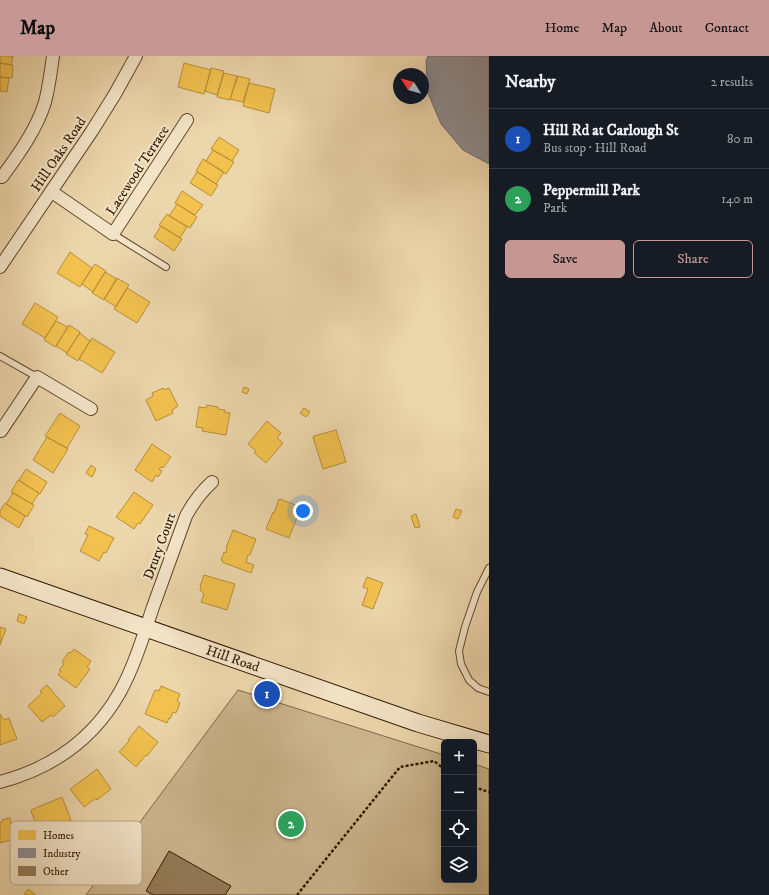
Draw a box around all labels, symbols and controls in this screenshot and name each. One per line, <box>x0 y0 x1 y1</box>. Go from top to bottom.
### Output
text: Map <box>20 17 55 40</box>
text: Home <box>545 19 579 37</box>
text: Map <box>601 19 627 37</box>
text: About <box>649 19 683 37</box>
text: Contact <box>705 19 749 37</box>
north arrow <box>393 68 429 104</box>
text: Nearby <box>505 71 555 93</box>
text: 2 results <box>711 74 753 90</box>
street label: Hill Oaks Road <box>27 114 90 195</box>
text: Hill Rd at Carlough St <box>543 121 679 140</box>
street label: Lacewood Terrace <box>102 122 174 219</box>
text: 1 <box>516 131 520 147</box>
text: 80 m <box>727 131 753 147</box>
text: Bus stop · Hill Road <box>543 140 646 156</box>
text: Peppermill Park <box>543 181 640 200</box>
text: 2 <box>515 191 521 207</box>
text: 140 m <box>721 191 753 207</box>
text: Park <box>543 200 567 216</box>
button: Save <box>505 240 625 278</box>
button: Share <box>633 240 753 278</box>
your location <box>293 501 313 521</box>
street label: Drury Court <box>140 510 181 582</box>
street label: Hill Road <box>203 641 262 677</box>
pin: 1 <box>254 679 280 709</box>
map controls <box>441 739 477 883</box>
button: + <box>441 739 477 775</box>
button: − <box>441 775 477 811</box>
pin: 2 <box>278 809 304 839</box>
button: locate <box>441 811 477 847</box>
legend <box>10 821 142 885</box>
text: Homes <box>43 829 74 843</box>
text: Industry <box>43 847 81 861</box>
button: layers <box>441 847 477 883</box>
text: Other <box>43 865 70 879</box>

